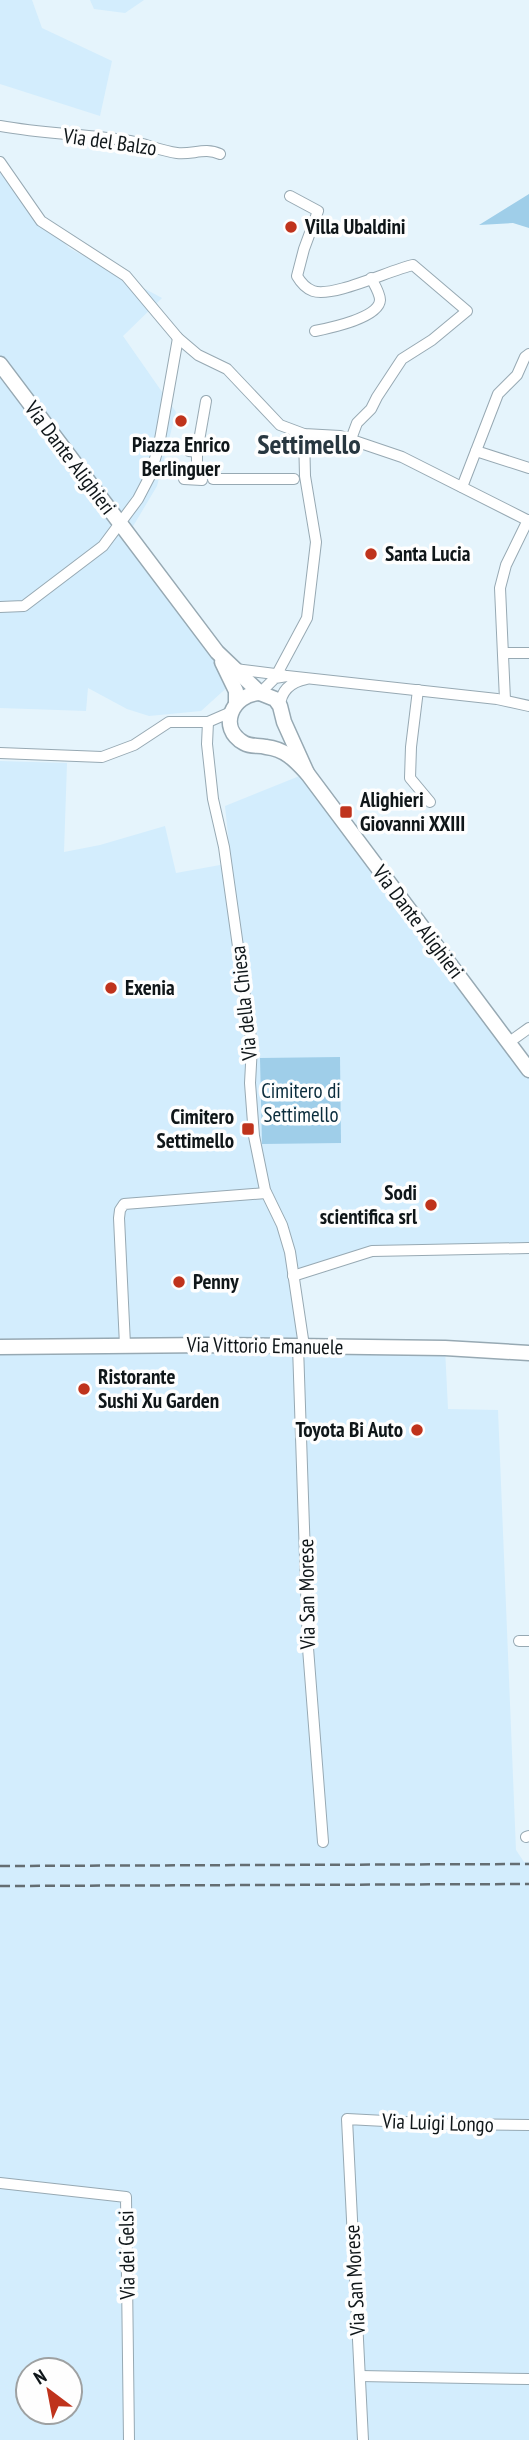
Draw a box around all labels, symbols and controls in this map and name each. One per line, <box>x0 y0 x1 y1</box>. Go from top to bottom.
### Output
street label: Via del Balzo <box>61 121 158 161</box>
place label: Villa Ubaldini <box>304 213 406 240</box>
marker: Villa Ubaldini <box>283 219 299 235</box>
street label: Via Dante Alighieri <box>18 395 122 520</box>
marker: Piazza Enrico Berlinguer <box>173 413 189 429</box>
district label: Settimello <box>257 425 361 462</box>
place label: Piazza Enrico Berlinguer <box>132 431 230 482</box>
place label: Santa Lucia <box>385 540 471 567</box>
marker: Santa Lucia <box>363 546 379 562</box>
place label: Alighieri Giovanni XXIII <box>359 786 465 837</box>
marker: Alighieri Giovanni XXIII <box>338 804 354 820</box>
street label: Via Dante Alighieri <box>366 859 470 984</box>
street label: Via della Chiesa <box>224 944 263 1063</box>
place label: Exenia <box>125 974 175 1001</box>
marker: Exenia <box>103 980 119 996</box>
park label: Cimitero di Settimello <box>261 1077 341 1128</box>
place label: Cimitero Settimello <box>157 1103 234 1154</box>
marker: Cimitero Settimello <box>240 1121 256 1137</box>
place label: Sodi scientifica srl <box>320 1179 418 1230</box>
marker: Sodi scientifica srl <box>423 1197 439 1213</box>
place label: Penny <box>193 1268 239 1295</box>
marker: Penny <box>171 1274 187 1290</box>
street label: Via Vittorio Emanuele <box>185 1331 344 1360</box>
place label: Ristorante Sushi Xu Garden <box>98 1363 219 1414</box>
marker: Ristorante Sushi Xu Garden <box>76 1381 92 1397</box>
place label: Toyota Bi Auto <box>295 1416 403 1443</box>
marker: Toyota Bi Auto <box>409 1422 425 1438</box>
street label: Via San Morese <box>292 1538 321 1651</box>
street label: Via Luigi Longo <box>381 2107 494 2138</box>
street label: Via dei Gelsi <box>112 2210 141 2301</box>
street label: Via San Morese <box>338 2224 371 2337</box>
north arrow <box>14 2356 84 2426</box>
text: N <box>29 2364 51 2389</box>

